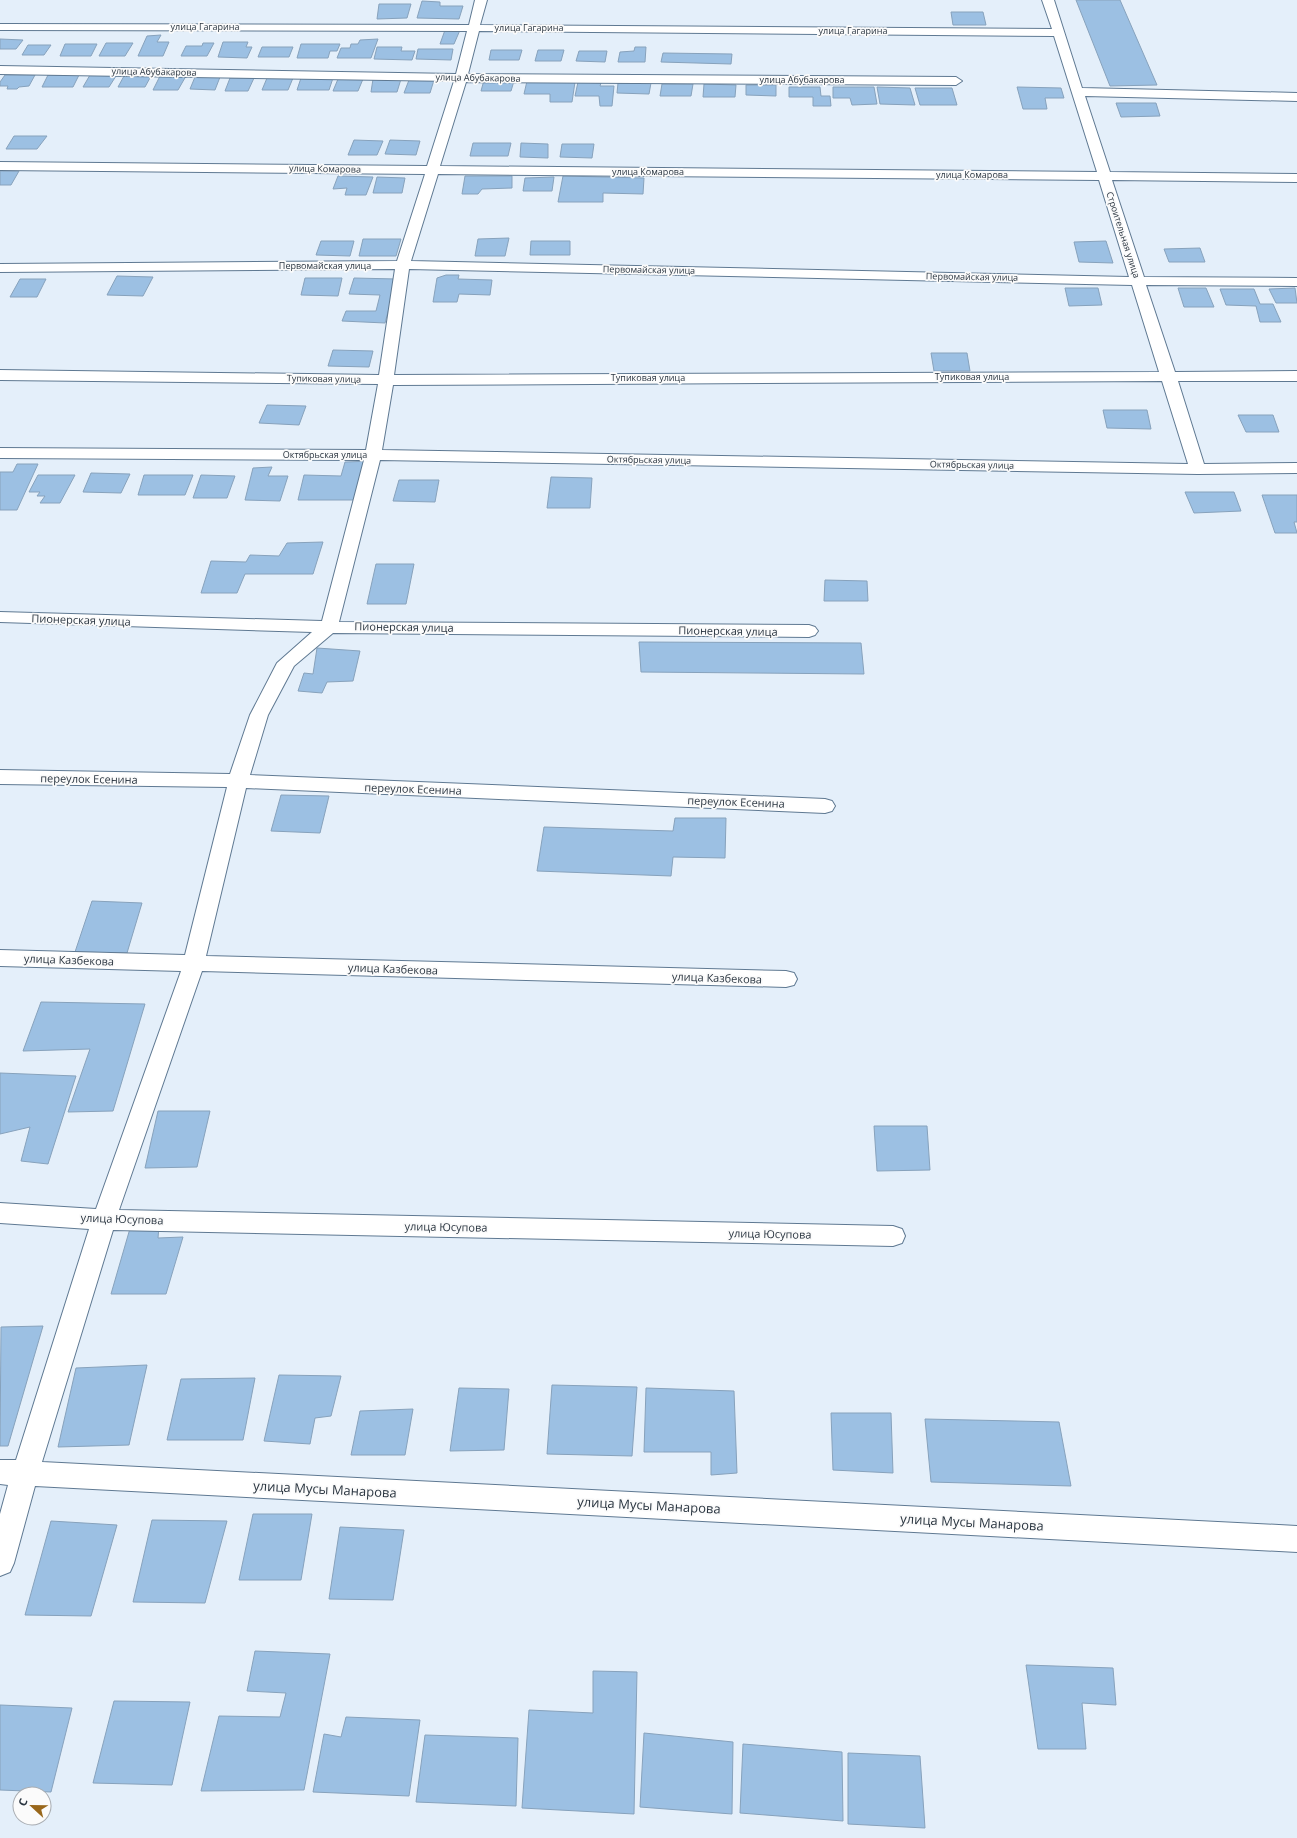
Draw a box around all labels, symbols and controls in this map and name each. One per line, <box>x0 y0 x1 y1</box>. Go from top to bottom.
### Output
street label: улица Гагарина <box>171 20 239 33</box>
street label: улица Гагарина <box>495 21 563 34</box>
street label: улица Гагарина <box>819 24 887 37</box>
street label: улица Абубакарова <box>111 64 197 79</box>
street label: улица Абубакарова <box>435 70 521 85</box>
street label: улица Абубакарова <box>760 73 845 86</box>
street label: улица Комарова <box>289 161 361 176</box>
street label: улица Комарова <box>612 165 684 178</box>
street label: улица Комарова <box>936 168 1008 181</box>
street label: Строительная улица <box>1103 190 1144 280</box>
street label: Первомайская улица <box>279 259 371 272</box>
street label: Первомайская улица <box>603 262 695 277</box>
street label: Первомайская улица <box>926 269 1018 284</box>
street label: Тупиковая улица <box>935 370 1009 383</box>
street label: Тупиковая улица <box>287 371 361 386</box>
street label: Тупиковая улица <box>611 371 685 384</box>
street label: Октябрьская улица <box>283 448 367 461</box>
street label: Октябрьская улица <box>607 452 691 467</box>
street label: Октябрьская улица <box>930 457 1014 472</box>
street label: Пионерская улица <box>31 610 131 629</box>
street label: Пионерская улица <box>354 618 454 635</box>
street label: Пионерская улица <box>678 622 778 639</box>
street label: переулок Есенина <box>40 770 138 787</box>
street label: переулок Есенина <box>364 779 462 798</box>
street label: переулок Есенина <box>687 792 785 811</box>
street label: улица Казбекова <box>24 950 114 969</box>
street label: улица Казбекова <box>348 959 438 978</box>
street label: улица Казбекова <box>672 968 762 987</box>
street label: улица Юсупова <box>80 1210 164 1227</box>
street label: улица Юсупова <box>404 1218 488 1235</box>
street label: улица Юсупова <box>728 1225 812 1242</box>
street label: улица Мусы Манарова <box>253 1476 397 1502</box>
street label: улица Мусы Манарова <box>577 1492 721 1518</box>
street label: улица Мусы Манарова <box>900 1509 1044 1535</box>
north arrow <box>12 1786 52 1826</box>
text: С <box>14 1796 31 1808</box>

